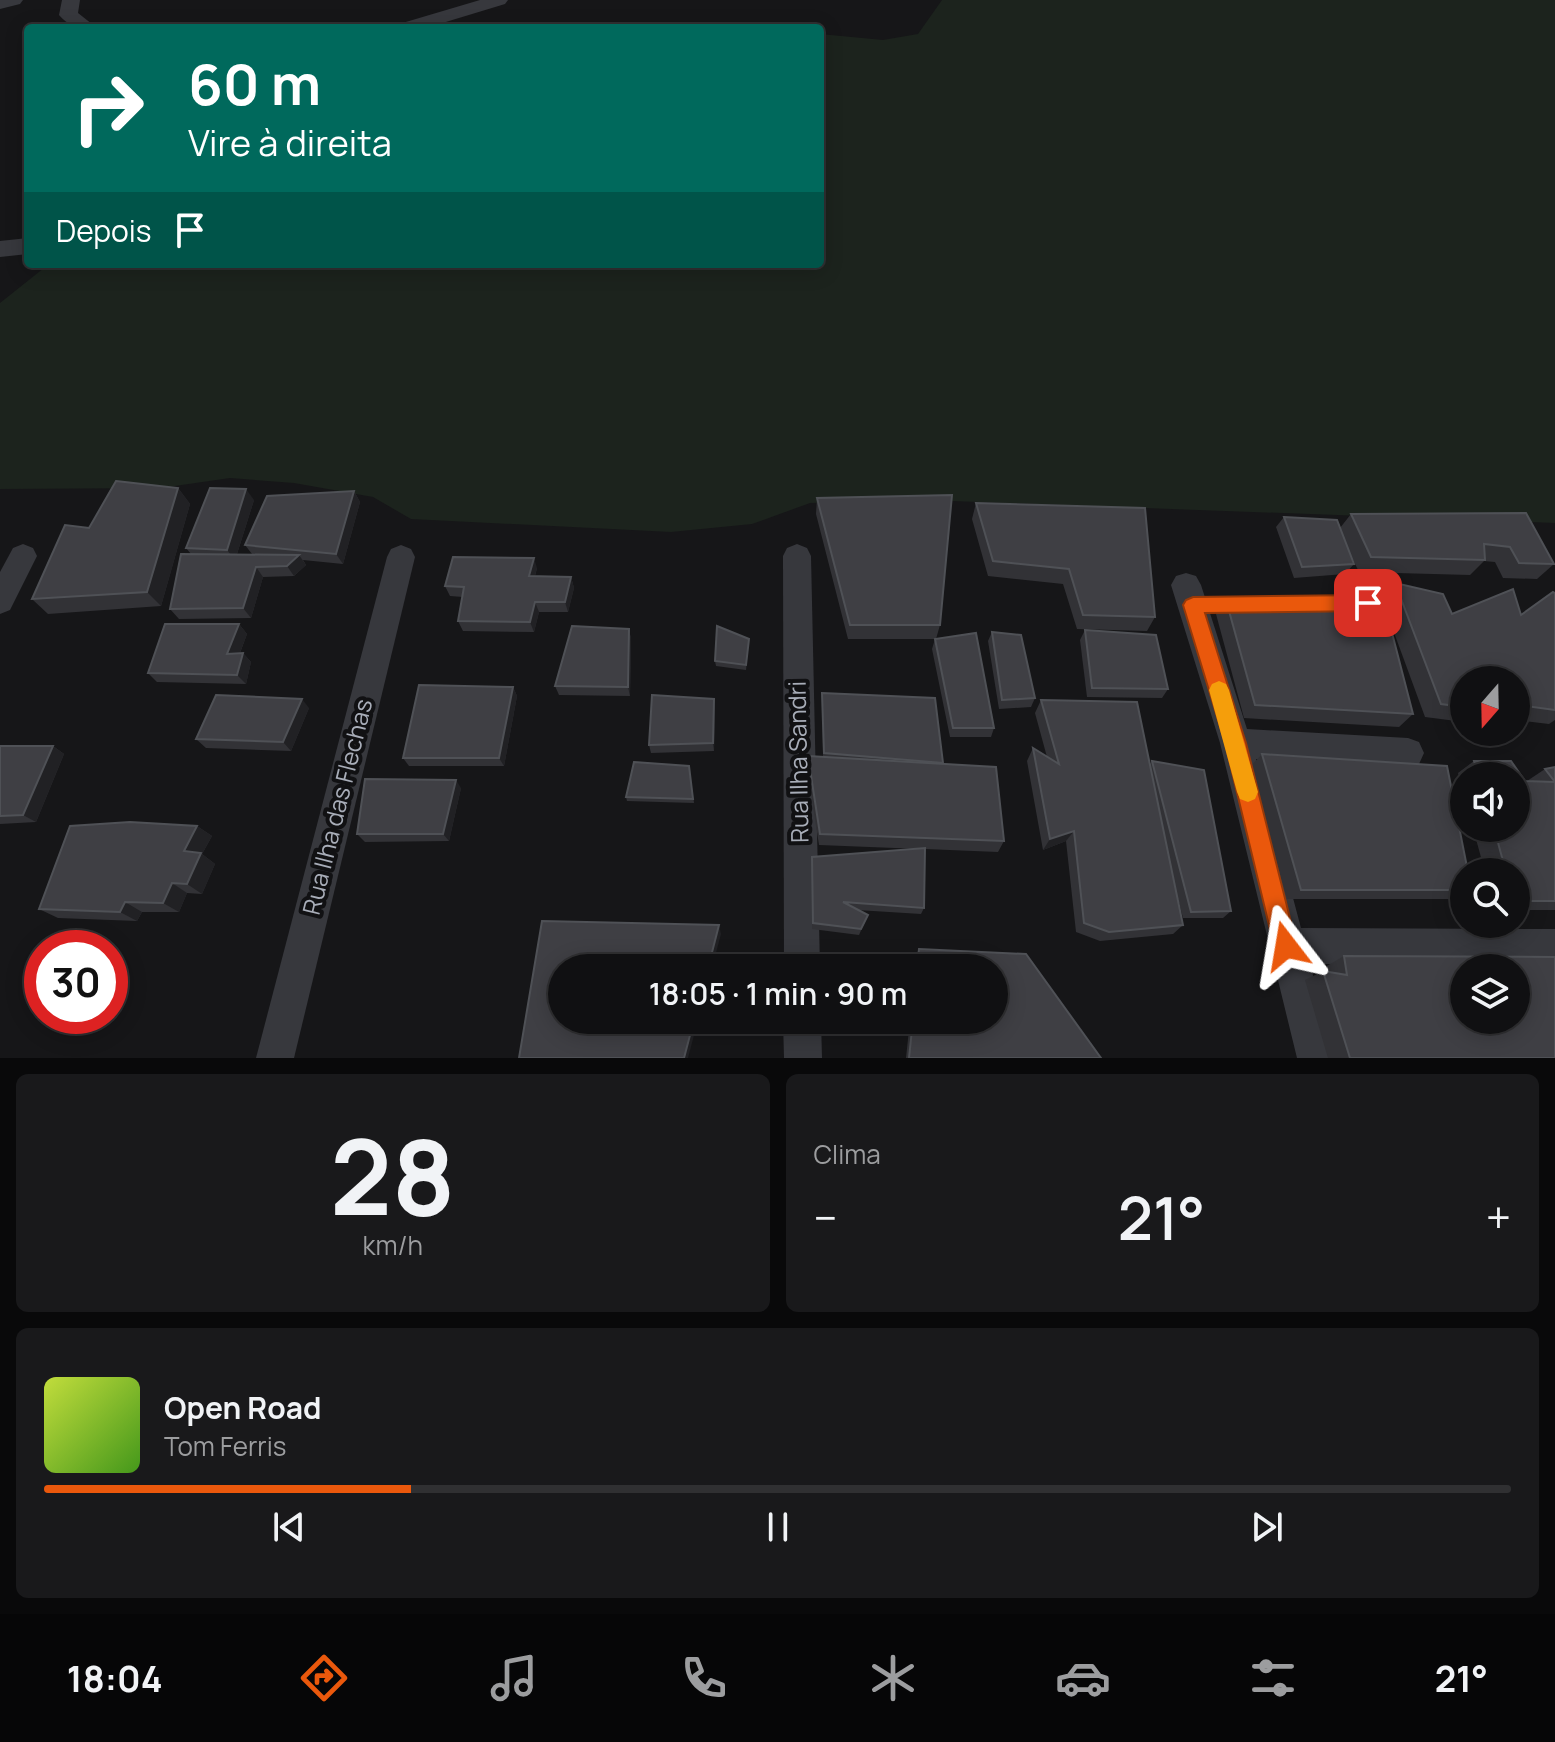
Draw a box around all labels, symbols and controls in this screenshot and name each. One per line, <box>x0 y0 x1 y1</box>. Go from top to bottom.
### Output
text: 60 m <box>188 45 321 122</box>
icon: right <box>56 56 160 160</box>
text: Vire à direita <box>188 118 392 167</box>
icon: arrive <box>168 208 212 252</box>
text: Depois <box>56 210 152 251</box>
pin <box>1334 569 1402 637</box>
icon: arrive <box>1346 581 1390 625</box>
north arrow <box>1450 666 1530 746</box>
map controls <box>1450 666 1530 1034</box>
street label: Rua Ilha Sandri <box>780 681 815 843</box>
street label: Rua Ilha das Flechas <box>294 695 379 918</box>
button: sound <box>1450 762 1530 842</box>
button: search <box>1450 858 1530 938</box>
position arrow <box>1244 904 1328 988</box>
speed limit sign: 30 <box>24 930 128 1034</box>
button: layers <box>1450 954 1530 1034</box>
text: 18:05 · 1 min · 90 m <box>649 973 907 1014</box>
text: 28 <box>330 1104 456 1246</box>
text: Clima <box>814 1136 881 1172</box>
text: 21° <box>1118 1176 1205 1258</box>
text: − <box>814 1187 837 1247</box>
text: + <box>1486 1187 1511 1247</box>
text: km/h <box>363 1227 423 1263</box>
text: Open Road <box>164 1387 321 1428</box>
text: Tom Ferris <box>164 1428 286 1464</box>
icon: previous <box>267 1505 311 1549</box>
icon: pause <box>756 1505 800 1549</box>
icon: next <box>1245 1505 1289 1549</box>
icon: directions <box>296 1650 352 1706</box>
icon: music <box>486 1650 542 1706</box>
icon: phone <box>676 1650 732 1706</box>
icon: climate <box>865 1650 921 1706</box>
icon: car <box>1055 1650 1111 1706</box>
icon: filters <box>1245 1650 1301 1706</box>
text: 18:04 <box>67 1654 163 1703</box>
text: 21° <box>1435 1654 1488 1703</box>

